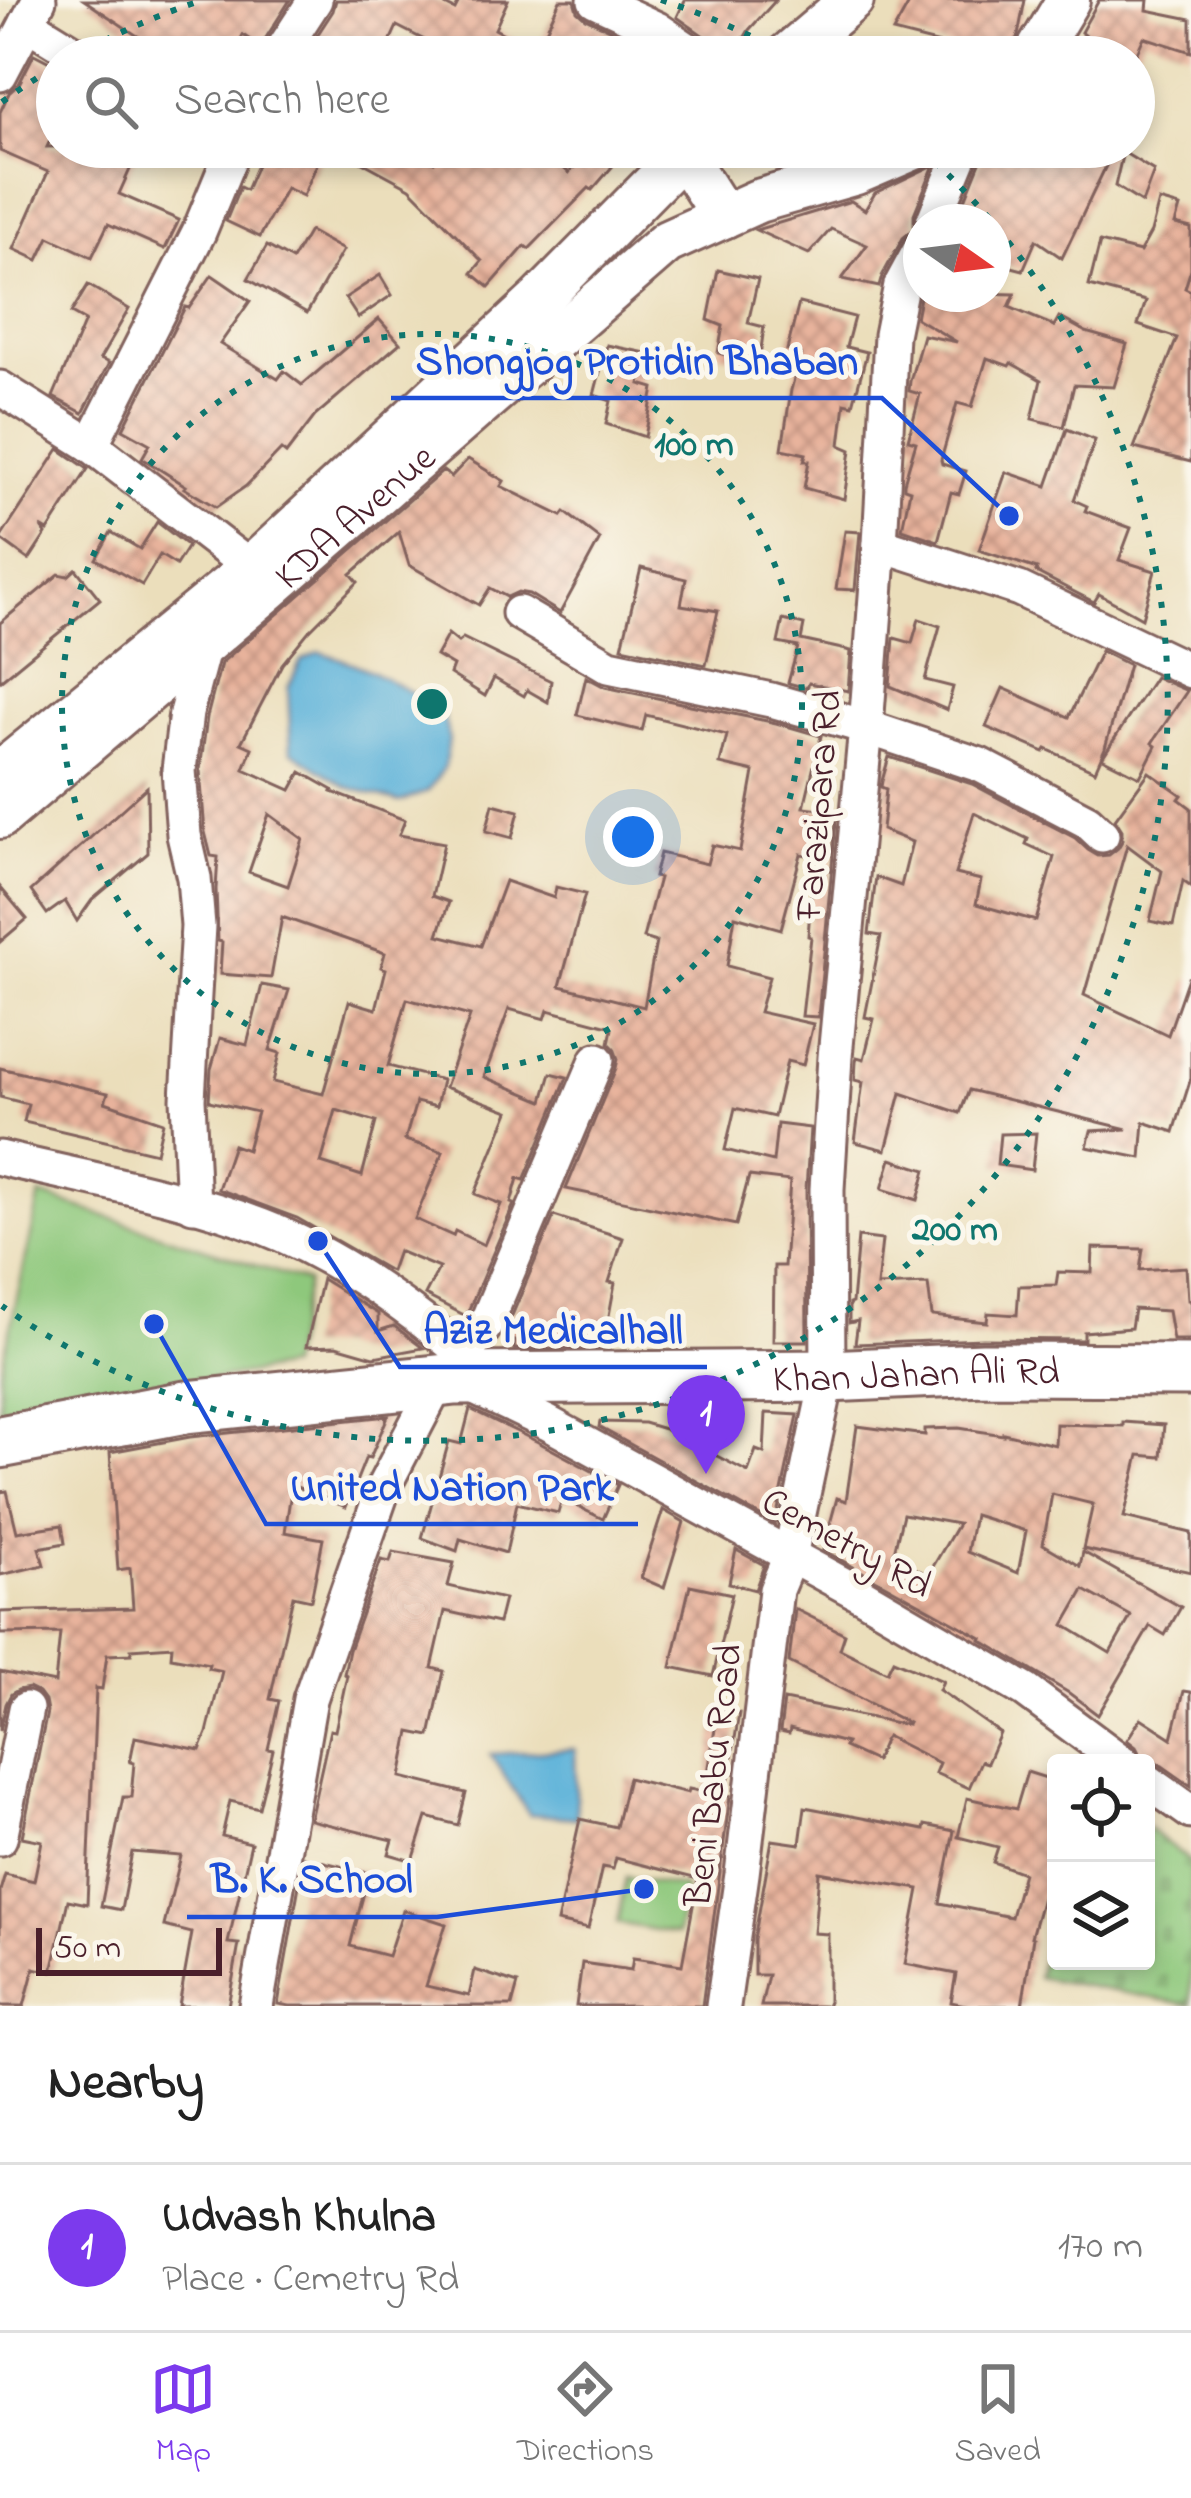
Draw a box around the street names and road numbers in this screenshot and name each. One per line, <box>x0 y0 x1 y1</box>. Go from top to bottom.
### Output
street label: KDA Avenue <box>263 432 450 605</box>
street label: Farazipara Rd <box>782 688 859 924</box>
street label: Khan Jahan Ali Rd <box>773 1345 1060 1409</box>
street label: Cemetry Rd <box>750 1475 941 1615</box>
street label: Beni Babu Road <box>671 1641 760 1911</box>

